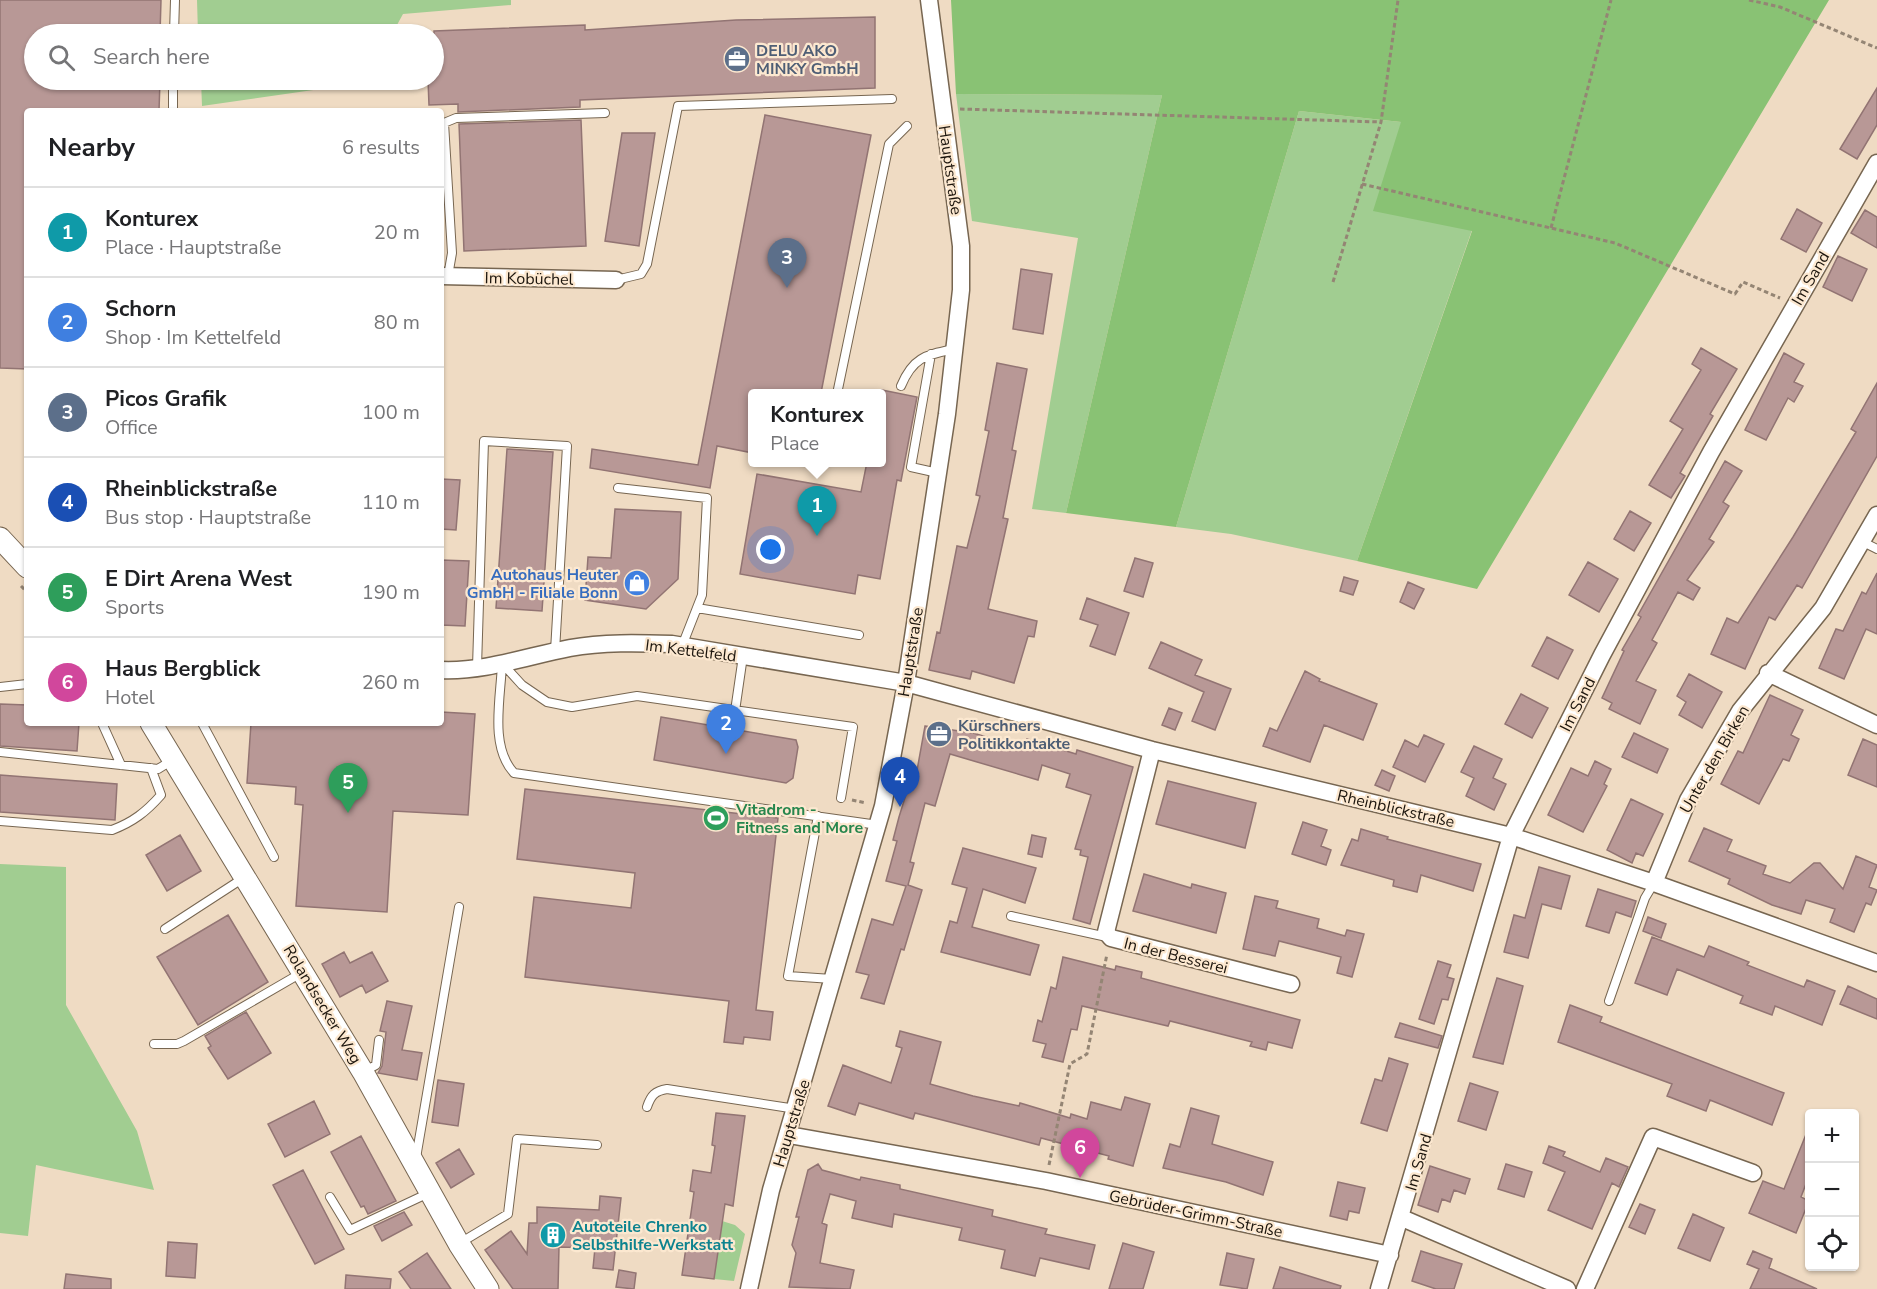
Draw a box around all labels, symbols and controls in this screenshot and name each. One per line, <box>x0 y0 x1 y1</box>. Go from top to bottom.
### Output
search box <box>24 24 444 90</box>
place label: DELU AKO MINKY GmbH <box>756 40 859 80</box>
icon: search <box>45 41 78 74</box>
text: Search here <box>93 42 210 72</box>
office icon: DELU AKO MINKY GmbH <box>722 44 752 74</box>
street label: Hauptstraße <box>933 124 967 216</box>
text: Nearby <box>48 130 135 165</box>
text: 6 results <box>342 134 420 161</box>
text: Konturex <box>105 204 198 234</box>
text: 1 <box>62 219 74 246</box>
text: 20 m <box>374 219 420 246</box>
text: Place · Hauptstraße <box>105 234 281 261</box>
pin: 3 <box>768 238 806 288</box>
street label: Im Sand <box>1787 248 1835 309</box>
street label: Im Kobüchel <box>484 267 574 291</box>
text: Schorn <box>105 294 176 324</box>
text: 2 <box>62 309 74 336</box>
text: 80 m <box>374 309 420 336</box>
text: Shop · Im Kettelfeld <box>105 324 281 351</box>
text: Picos Grafik <box>105 384 226 414</box>
popup <box>748 389 886 467</box>
text: 3 <box>62 399 74 426</box>
text: 100 m <box>362 399 420 426</box>
text: Konturex <box>770 400 864 430</box>
text: Office <box>105 414 158 441</box>
text: Place <box>770 430 819 457</box>
text: Rheinblickstraße <box>105 474 277 504</box>
pin: 1 <box>798 486 836 536</box>
text: 4 <box>62 489 74 516</box>
text: 110 m <box>362 489 420 516</box>
text: Bus stop · Hauptstraße <box>105 504 311 531</box>
your location <box>756 535 785 564</box>
text: E Dirt Arena West <box>105 564 292 594</box>
place label: Autohaus Heuter GmbH - Filiale Bonn <box>467 564 619 604</box>
shop icon: Autohaus Heuter GmbH - Filiale Bonn <box>622 568 652 598</box>
text: 5 <box>62 579 74 606</box>
text: 190 m <box>362 579 420 606</box>
text: Sports <box>105 594 164 621</box>
street label: Hauptstraße <box>893 606 929 698</box>
street label: Im Kettelfeld <box>644 634 738 668</box>
text: Haus Bergblick <box>105 654 260 684</box>
text: 6 <box>62 669 74 696</box>
text: 260 m <box>362 669 420 696</box>
street label: Im Sand <box>1555 673 1601 736</box>
text: Hotel <box>105 684 155 711</box>
street label: Unter den Birken <box>1675 701 1755 818</box>
pin: 2 <box>706 704 746 754</box>
place label: Kürschners Politikkontakte <box>958 715 1071 755</box>
office icon: Kürschners Politikkontakte <box>924 719 954 749</box>
pin: 4 <box>880 758 920 807</box>
pin: 5 <box>328 764 368 813</box>
street label: Rheinblickstraße <box>1335 785 1457 833</box>
place label: Vitadrom - Fitness and More <box>735 799 863 839</box>
sports icon: Vitadrom - Fitness and More <box>701 803 731 833</box>
street label: In der Besserei <box>1122 932 1230 979</box>
street label: Rolandsecker Weg <box>278 941 366 1068</box>
street label: Hauptstraße <box>768 1077 816 1170</box>
map controls <box>1805 1109 1859 1271</box>
button: + <box>1805 1109 1859 1163</box>
pin: 6 <box>1060 1128 1100 1178</box>
street label: Im Sand <box>1400 1131 1438 1193</box>
button: − <box>1805 1163 1859 1217</box>
street label: Gebrüder-Grimm-Straße <box>1107 1185 1285 1243</box>
place label: Autoteile Chrenko Selbsthilfe-Werkstatt <box>572 1216 734 1256</box>
button: locate <box>1805 1217 1859 1271</box>
building icon: Autoteile Chrenko Selbsthilfe-Werkstatt <box>538 1220 568 1250</box>

